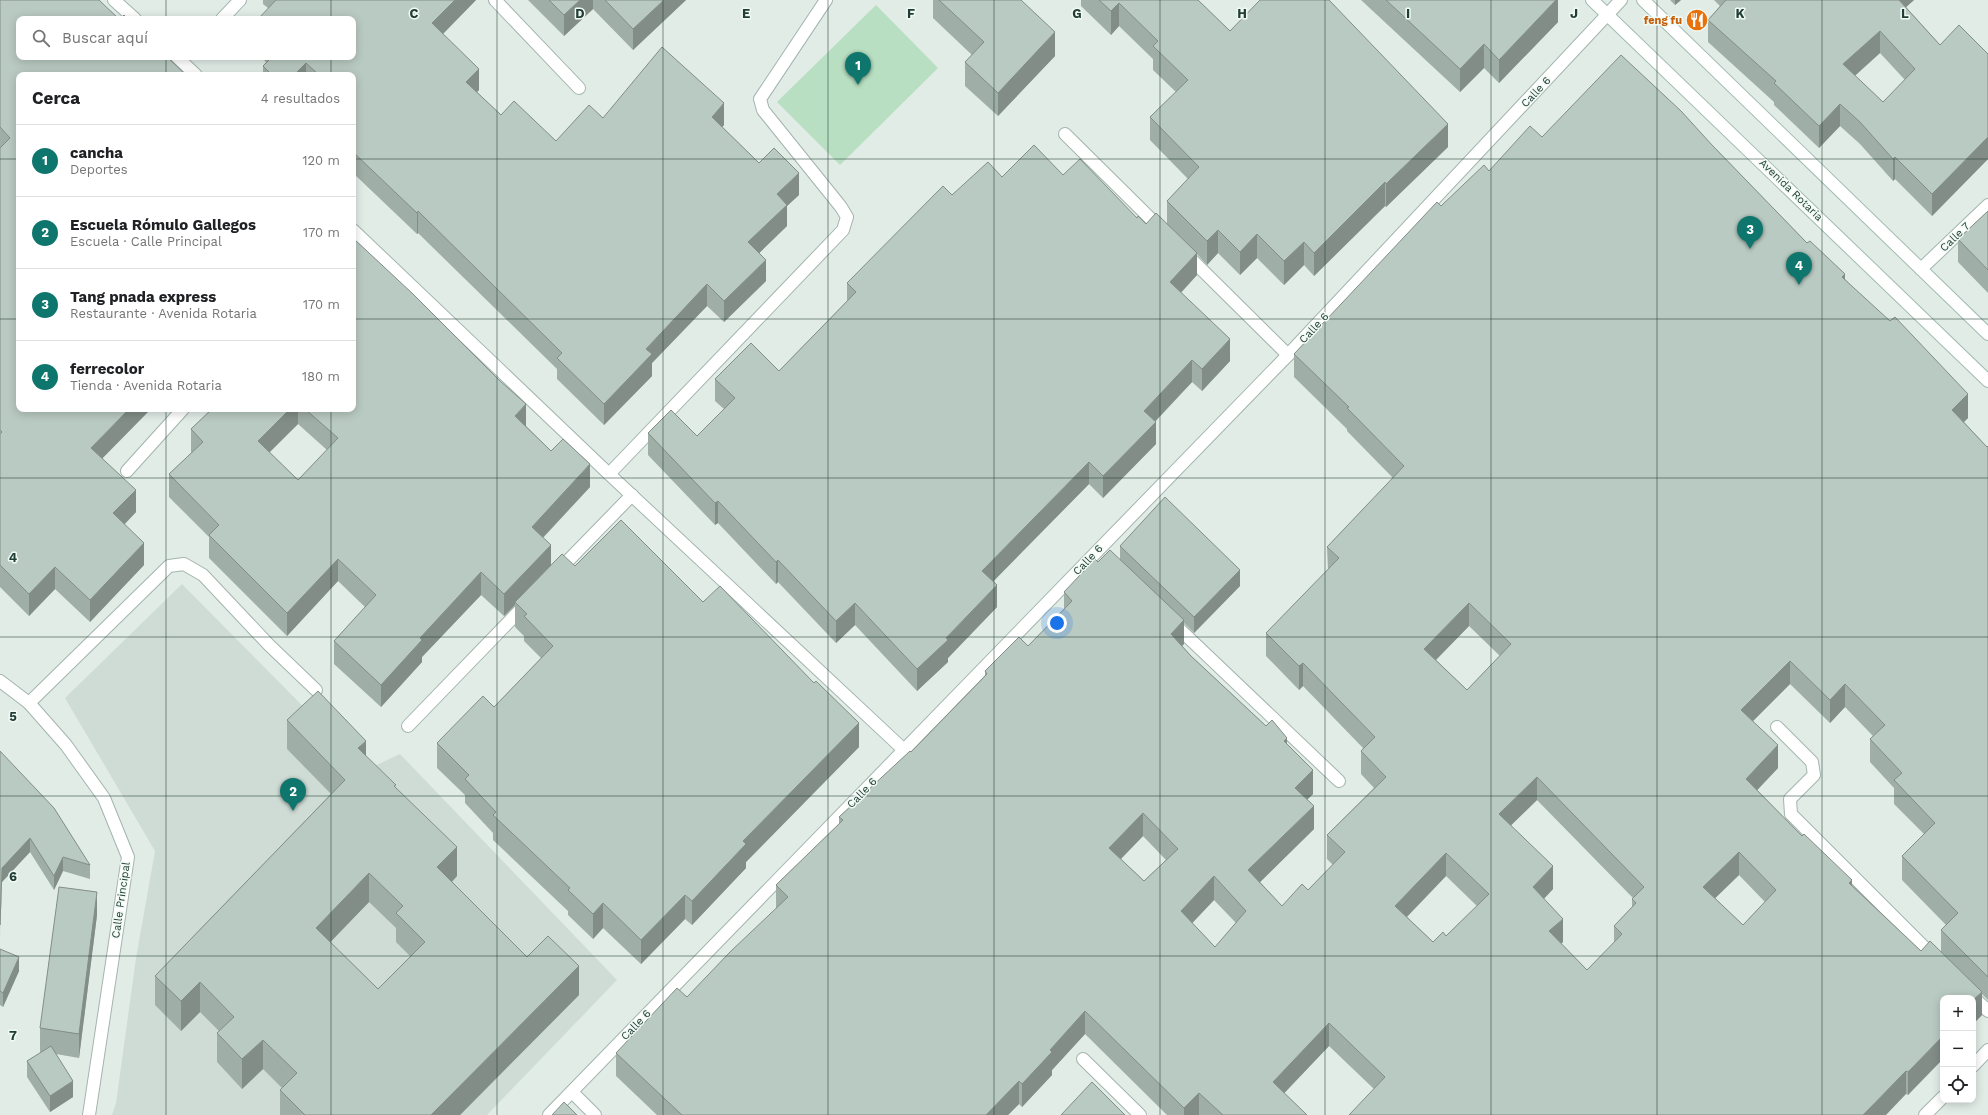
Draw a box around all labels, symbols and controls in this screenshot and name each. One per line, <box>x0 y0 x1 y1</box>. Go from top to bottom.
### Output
text: C <box>410 6 419 21</box>
text: D <box>575 6 585 21</box>
text: E <box>742 6 750 21</box>
text: F <box>907 6 915 21</box>
text: G <box>1072 6 1082 21</box>
text: H <box>1237 6 1247 21</box>
text: I <box>1406 6 1410 21</box>
text: J <box>1570 6 1578 21</box>
text: K <box>1735 6 1745 21</box>
text: L <box>1901 6 1909 21</box>
restaurant icon: feng fu <box>1684 7 1710 33</box>
place label: feng fu <box>1644 14 1682 27</box>
search box <box>16 16 356 60</box>
icon: search <box>30 27 52 49</box>
text: Buscar aquí <box>62 29 148 47</box>
pin: 1 <box>845 52 871 85</box>
street label: Calle 6 <box>1519 74 1554 110</box>
text: Cerca <box>32 88 80 108</box>
text: 4 resultados <box>261 91 340 106</box>
text: cancha <box>70 144 123 162</box>
text: 1 <box>42 153 48 168</box>
text: 120 m <box>302 153 340 168</box>
street label: Avenida Rotaria <box>1756 156 1826 224</box>
text: Deportes <box>70 162 128 177</box>
text: Escuela Rómulo Gallegos <box>70 216 256 234</box>
pin: 3 <box>1737 216 1763 249</box>
street label: Calle 7 <box>1937 220 1973 254</box>
text: 2 <box>41 225 49 240</box>
text: 170 m <box>303 225 340 240</box>
text: Escuela · Calle Principal <box>70 234 222 249</box>
pin: 4 <box>1786 252 1812 285</box>
text: Tang pnada express <box>70 288 216 306</box>
text: 3 <box>41 297 49 312</box>
text: 170 m <box>303 297 340 312</box>
text: Restaurante · Avenida Rotaria <box>70 306 257 321</box>
street label: Calle 6 <box>1297 310 1332 346</box>
text: ferrecolor <box>70 360 144 378</box>
text: 4 <box>41 369 49 384</box>
text: 180 m <box>302 369 340 384</box>
text: Tienda · Avenida Rotaria <box>70 378 222 393</box>
street label: Calle 6 <box>1070 542 1106 578</box>
text: 4 <box>9 550 18 565</box>
your location <box>1047 613 1067 633</box>
text: 5 <box>9 709 17 724</box>
street label: Calle 6 <box>844 775 880 811</box>
pin: 2 <box>280 778 306 811</box>
street label: Calle Principal <box>109 860 133 939</box>
text: 6 <box>9 869 17 884</box>
map controls <box>1940 995 1976 1103</box>
button: + <box>1940 995 1976 1031</box>
street label: Calle 6 <box>618 1007 654 1043</box>
text: 7 <box>9 1028 17 1043</box>
button: − <box>1940 1031 1976 1067</box>
button: locate <box>1940 1067 1976 1103</box>

